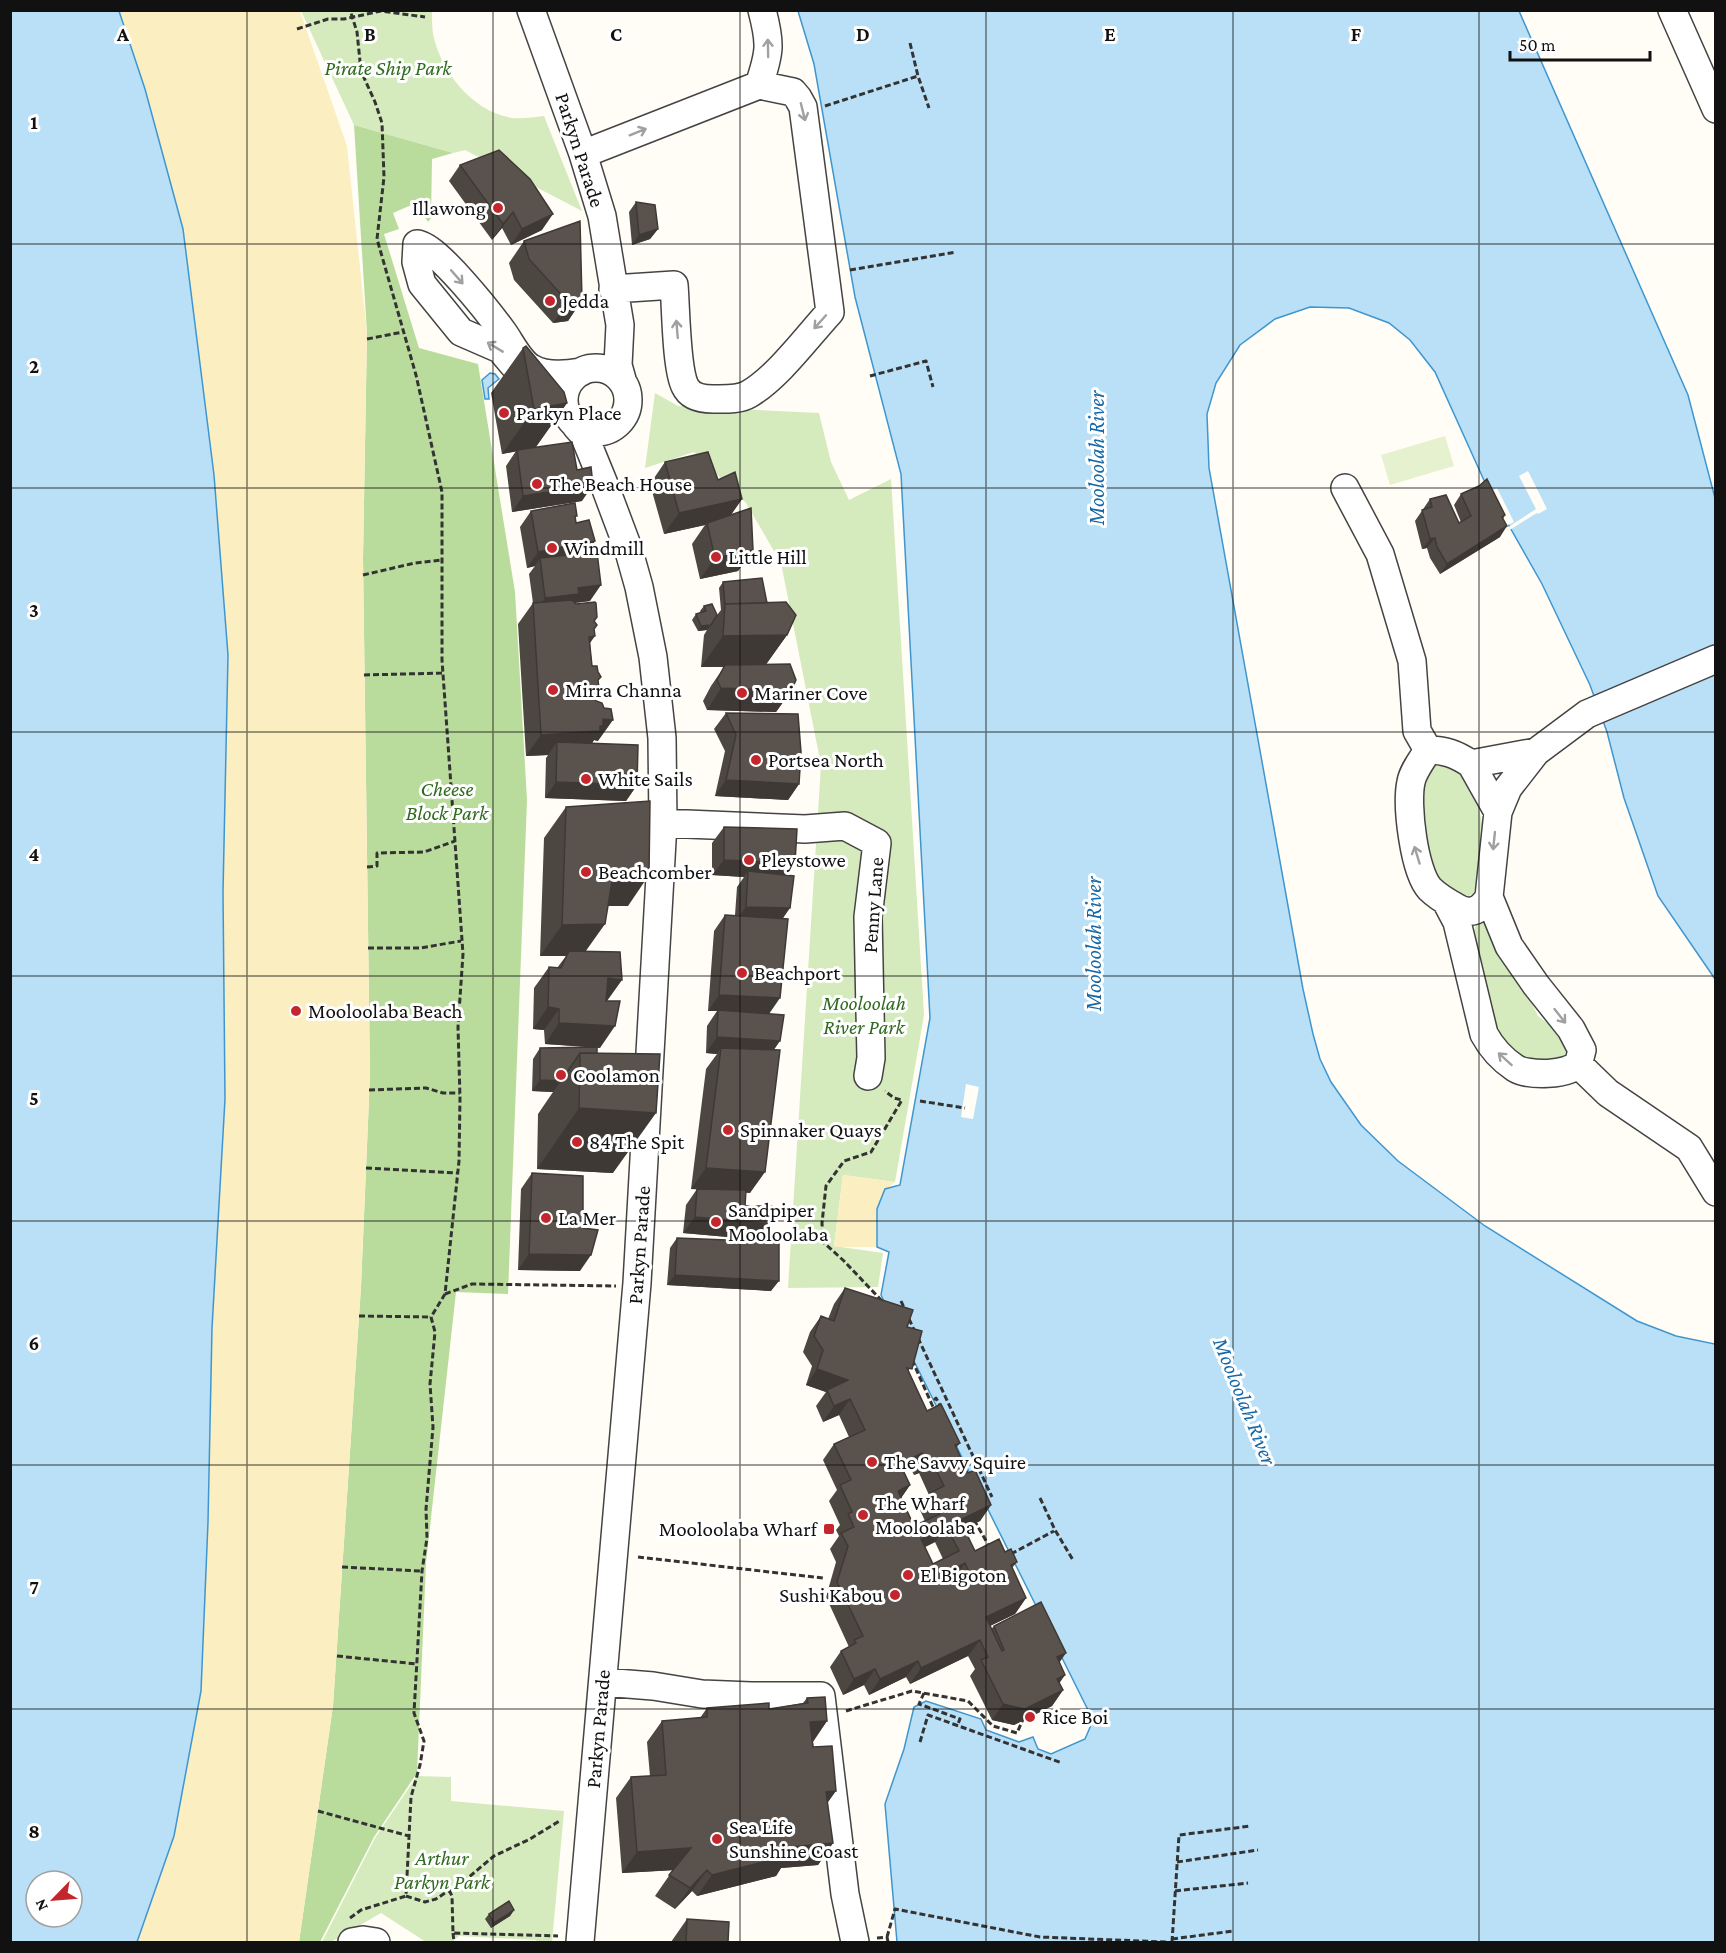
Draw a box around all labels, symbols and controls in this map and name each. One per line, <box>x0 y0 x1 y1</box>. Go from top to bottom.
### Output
text: A <box>116 23 130 45</box>
text: B <box>364 23 376 45</box>
text: C <box>610 23 622 45</box>
text: D <box>856 23 870 45</box>
text: E <box>1104 23 1116 45</box>
text: F <box>1351 23 1362 45</box>
scale bar <box>1510 24 1650 62</box>
text: 50 m <box>1519 35 1556 55</box>
one-way arrow <box>762 39 774 58</box>
park label: Pirate Ship Park <box>325 56 452 80</box>
street label: Parkyn Parade <box>550 90 610 210</box>
one-way arrow <box>798 102 809 121</box>
text: 1 <box>30 111 38 133</box>
one-way arrow <box>628 126 646 137</box>
place label: Illawong <box>412 196 486 220</box>
marker: Illawong <box>491 201 505 215</box>
one-way arrow <box>450 269 464 284</box>
place label: Jedda <box>560 289 610 313</box>
marker: Jedda <box>543 294 557 308</box>
one-way arrow <box>813 315 827 330</box>
one-way arrow <box>672 320 683 340</box>
one-way arrow <box>487 341 504 353</box>
text: 2 <box>29 355 39 377</box>
water label: Mooloolah River <box>1084 389 1109 526</box>
place label: Parkyn Place <box>516 401 622 425</box>
marker: Parkyn Place <box>497 406 511 420</box>
place label: The Beach House <box>549 472 692 496</box>
marker: The Beach House <box>530 477 544 491</box>
place label: Windmill <box>564 536 644 560</box>
marker: Windmill <box>545 541 559 555</box>
place label: Little Hill <box>728 545 807 569</box>
marker: Little Hill <box>709 550 723 564</box>
text: 3 <box>29 599 39 621</box>
place label: Mirra Channa <box>565 678 682 702</box>
place label: Mariner Cove <box>754 681 867 705</box>
marker: Mirra Channa <box>546 683 560 697</box>
marker: Mariner Cove <box>735 686 749 700</box>
place label: Portsea North <box>768 748 884 772</box>
marker: Portsea North <box>749 753 763 767</box>
place label: White Sails <box>598 767 693 791</box>
marker: White Sails <box>579 772 593 786</box>
park label: Cheese Block Park <box>406 777 489 825</box>
one-way arrow <box>1489 831 1500 851</box>
text: 4 <box>29 843 40 865</box>
one-way arrow <box>1411 846 1422 865</box>
place label: Pleystowe <box>761 848 846 872</box>
marker: Pleystowe <box>742 853 756 867</box>
street label: Penny Lane <box>858 856 888 954</box>
place label: Beachcomber <box>598 860 712 884</box>
marker: Beachcomber <box>579 865 593 879</box>
water label: Mooloolah River <box>1081 875 1106 1012</box>
place label: Beachport <box>754 961 841 985</box>
marker: Beachport <box>735 966 749 980</box>
park label: Mooloolah River Park <box>821 991 906 1039</box>
place label: Mooloolaba Beach <box>308 999 463 1023</box>
marker: Mooloolaba Beach <box>289 1004 303 1018</box>
one-way arrow <box>1553 1007 1566 1023</box>
one-way arrow <box>1498 1052 1513 1066</box>
place label: Coolamon <box>573 1063 660 1087</box>
marker: Coolamon <box>554 1068 568 1082</box>
text: 5 <box>29 1087 39 1109</box>
place label: Spinnaker Quays <box>740 1118 882 1142</box>
marker: Spinnaker Quays <box>721 1123 735 1137</box>
place label: 84 The Spit <box>589 1130 685 1154</box>
marker: 84 The Spit <box>570 1135 584 1149</box>
street label: Parkyn Parade <box>623 1185 655 1305</box>
place label: Sandpiper Mooloolaba <box>728 1198 829 1246</box>
place label: La Mer <box>558 1206 617 1230</box>
marker: La Mer <box>539 1211 553 1225</box>
marker: Sandpiper Mooloolaba <box>709 1215 723 1229</box>
text: 6 <box>29 1332 39 1354</box>
water label: Mooloolah River <box>1208 1333 1282 1469</box>
place label: The Savvy Squire <box>884 1450 1026 1474</box>
marker: The Savvy Squire <box>865 1455 879 1469</box>
place label: The Wharf Mooloolaba <box>875 1491 976 1539</box>
marker: The Wharf Mooloolaba <box>856 1508 870 1522</box>
place label: Mooloolaba Wharf <box>659 1517 819 1541</box>
marker: Mooloolaba Wharf <box>822 1522 836 1536</box>
place label: El Bigoton <box>920 1563 1007 1587</box>
marker: El Bigoton <box>901 1568 915 1582</box>
text: 7 <box>29 1576 39 1598</box>
place label: Sushi Kabou <box>779 1583 883 1607</box>
marker: Sushi Kabou <box>888 1588 902 1602</box>
street label: Parkyn Parade <box>581 1669 615 1789</box>
place label: Rice Boi <box>1042 1705 1109 1729</box>
marker: Rice Boi <box>1023 1710 1037 1724</box>
place label: Sea Life Sunshine Coast <box>729 1815 859 1863</box>
text: 8 <box>28 1820 40 1842</box>
marker: Sea Life Sunshine Coast <box>710 1832 724 1846</box>
park label: Arthur Parkyn Park <box>394 1846 491 1894</box>
north arrow <box>24 1869 84 1929</box>
text: N <box>31 1897 51 1914</box>

